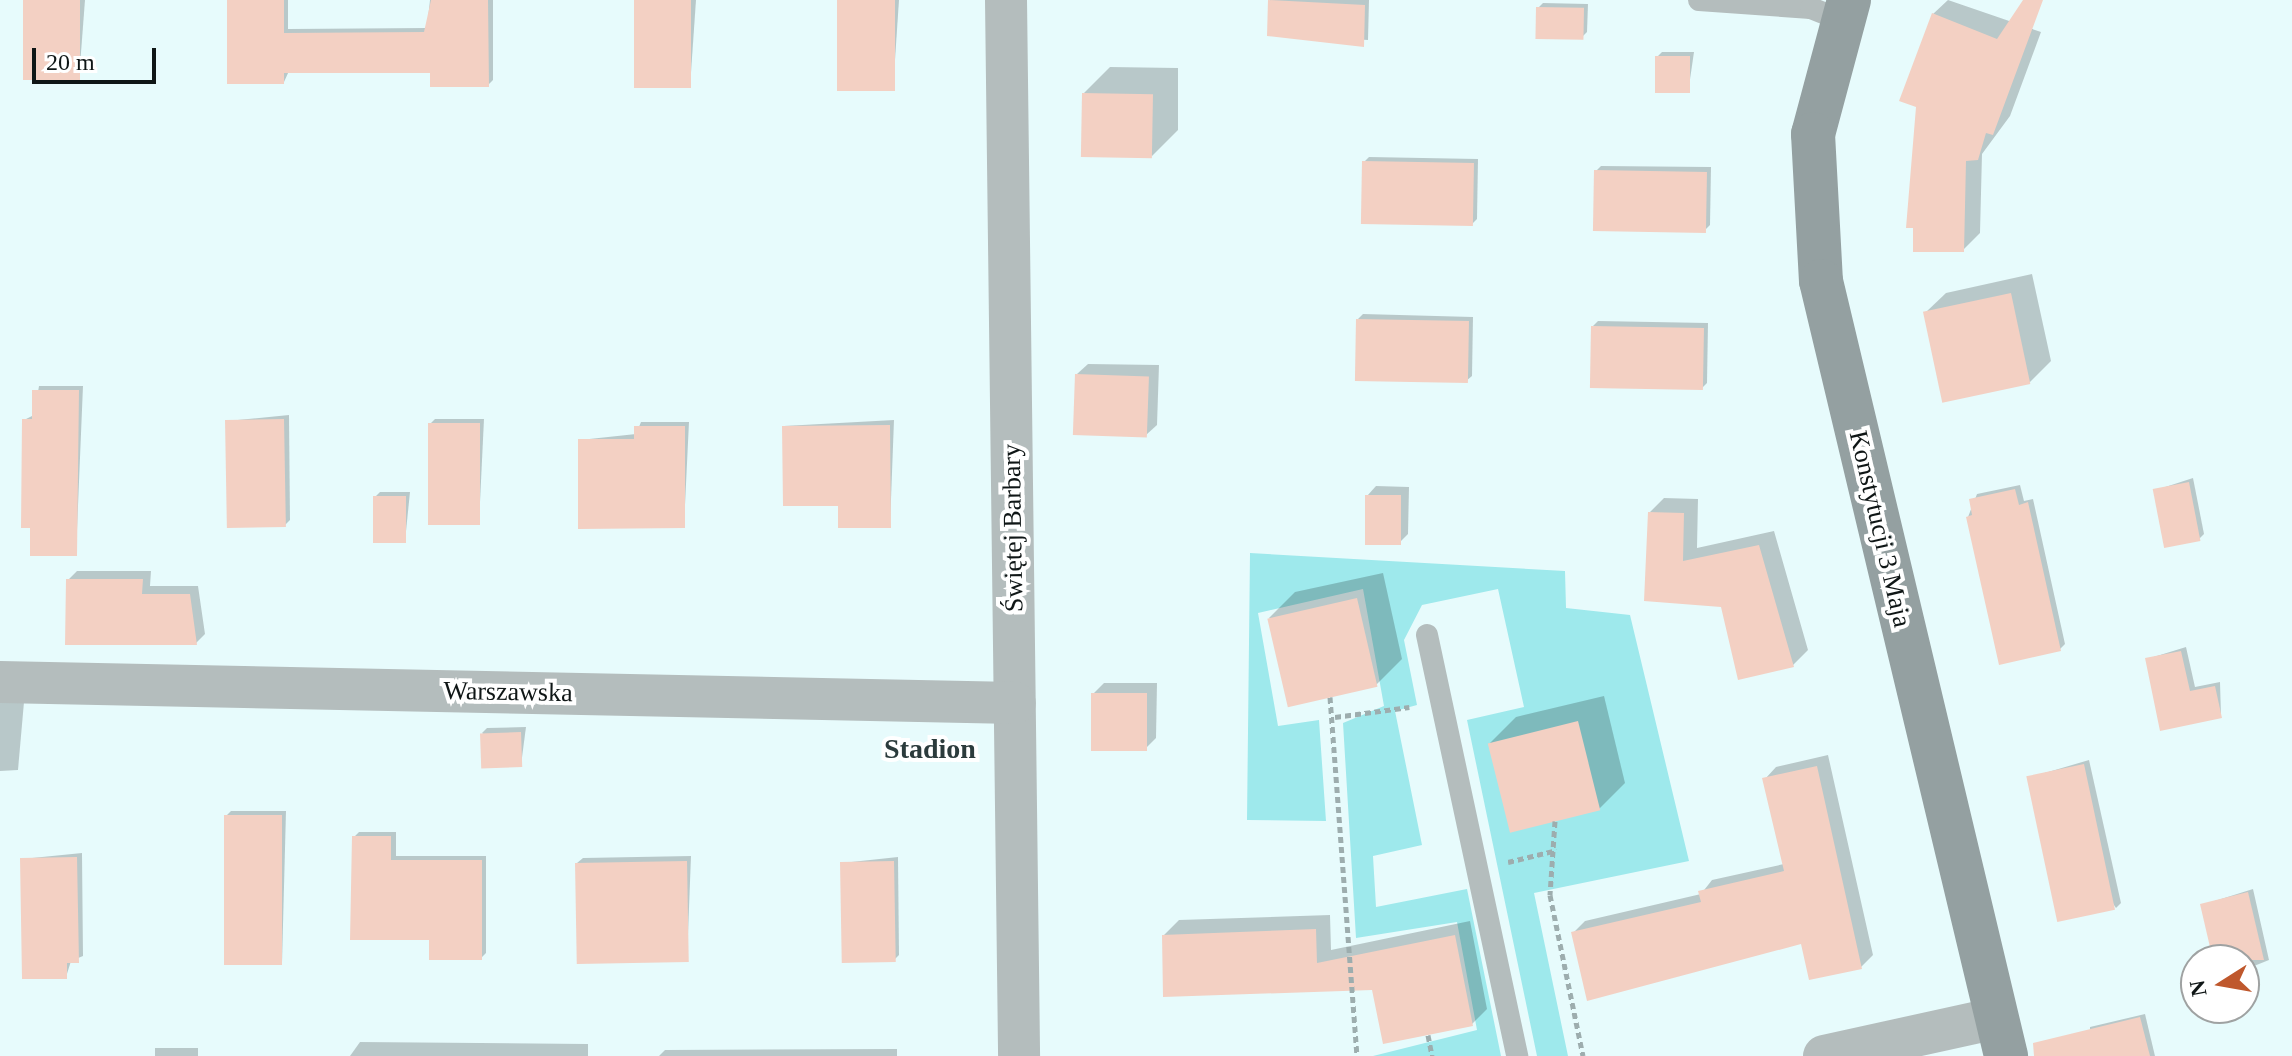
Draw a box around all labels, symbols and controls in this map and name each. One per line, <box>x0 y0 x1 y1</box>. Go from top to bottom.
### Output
scale bar <box>36 32 160 82</box>
text: 20 m <box>46 49 95 75</box>
street label: Konstytucji 3 Maja <box>1842 428 1918 630</box>
street label: Świętej Barbary <box>996 444 1030 612</box>
street label: Warszawska <box>443 675 573 709</box>
district label: Stadion <box>884 732 976 766</box>
north arrow <box>2180 944 2260 1024</box>
text: N <box>2184 978 2212 998</box>

